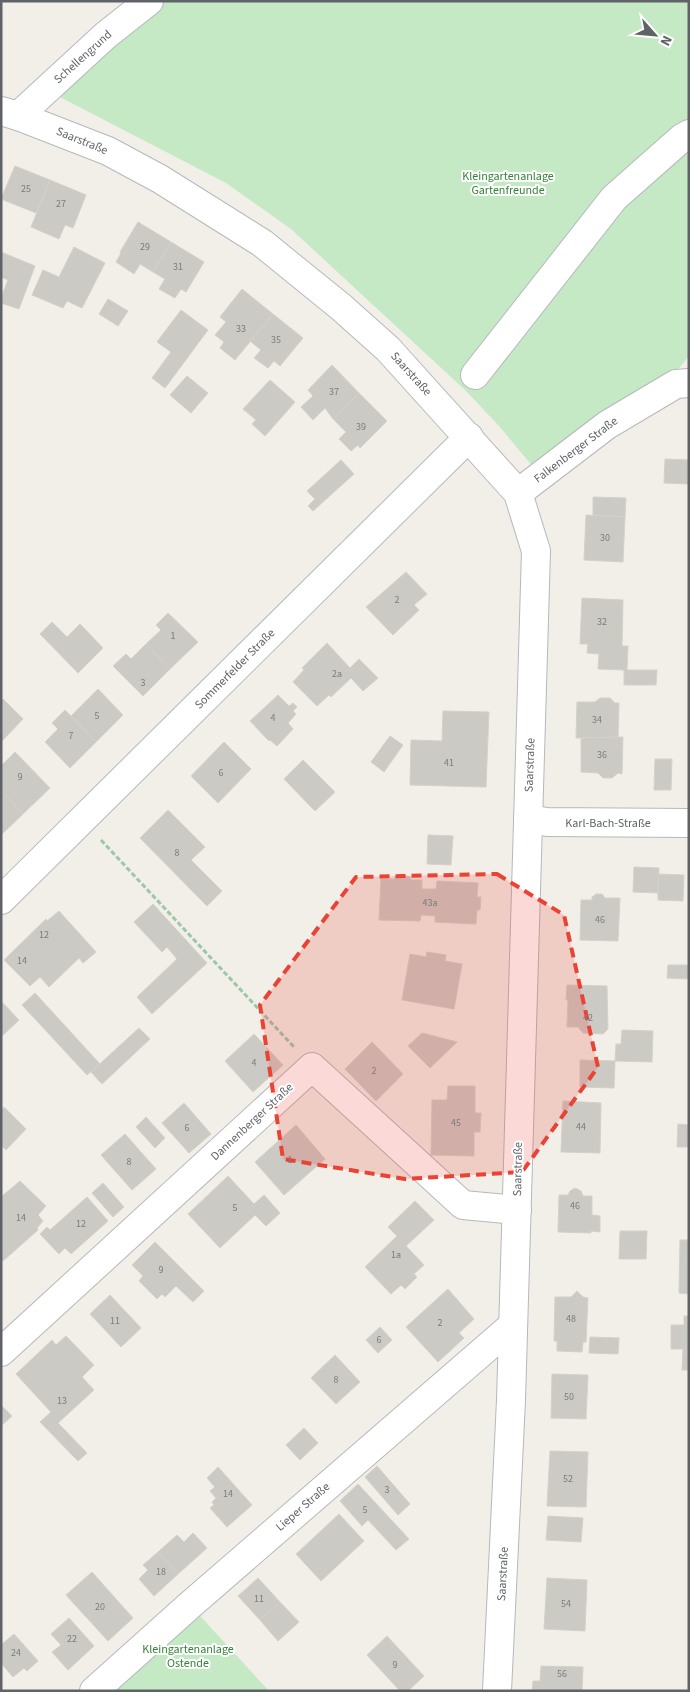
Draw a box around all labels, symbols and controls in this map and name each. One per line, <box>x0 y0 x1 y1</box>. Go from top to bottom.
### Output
north arrow <box>630 10 680 60</box>
street label: Schellengrund <box>50 26 116 88</box>
text: N <box>655 32 677 49</box>
street label: Saarstraße <box>54 123 110 159</box>
park label: Kleingartenanlage Gartenfreunde <box>462 168 554 199</box>
house number: 25 <box>21 182 31 196</box>
house number: 27 <box>56 197 66 211</box>
house number: 29 <box>140 240 150 254</box>
house number: 31 <box>173 260 183 274</box>
house number: 33 <box>236 322 246 336</box>
house number: 35 <box>271 333 281 347</box>
street label: Saarstraße <box>387 348 436 400</box>
house number: 37 <box>329 385 339 399</box>
street label: Falkenberger Straße <box>531 413 621 487</box>
house number: 39 <box>356 420 366 434</box>
house number: 30 <box>600 531 610 545</box>
house number: 2 <box>395 593 400 607</box>
house number: 32 <box>597 615 607 629</box>
street label: Sommerfelder Straße <box>191 625 279 713</box>
house number: 1 <box>171 629 176 643</box>
house number: 2a <box>332 667 342 681</box>
house number: 3 <box>141 676 146 690</box>
house number: 5 <box>95 709 100 723</box>
house number: 4 <box>271 711 276 725</box>
house number: 34 <box>592 713 602 727</box>
house number: 7 <box>69 729 74 743</box>
street label: Saarstraße <box>521 738 539 792</box>
house number: 36 <box>597 748 607 762</box>
house number: 41 <box>444 756 454 770</box>
house number: 6 <box>219 766 224 780</box>
house number: 9 <box>18 770 23 784</box>
street label: Karl-Bach-Straße <box>565 815 651 832</box>
house number: 8 <box>175 846 180 860</box>
house number: 43a <box>423 896 437 910</box>
house number: 46 <box>595 913 605 927</box>
house number: 12 <box>39 928 49 942</box>
house number: 14 <box>17 954 27 968</box>
house number: 42 <box>583 1011 593 1025</box>
house number: 4 <box>252 1056 257 1070</box>
house number: 2 <box>372 1064 377 1078</box>
street label: Dannenberger Straße <box>207 1079 297 1165</box>
house number: 45 <box>451 1116 461 1130</box>
house number: 44 <box>576 1120 586 1134</box>
house number: 6 <box>185 1121 190 1135</box>
street label: Saarstraße <box>509 1142 527 1196</box>
house number: 1 <box>288 1153 293 1167</box>
house number: 8 <box>127 1155 132 1169</box>
house number: 46 <box>570 1199 580 1213</box>
house number: 5 <box>233 1201 238 1215</box>
house number: 14 <box>16 1211 26 1225</box>
house number: 12 <box>76 1217 86 1231</box>
house number: 1a <box>391 1248 401 1262</box>
house number: 9 <box>159 1263 164 1277</box>
house number: 48 <box>566 1312 576 1326</box>
house number: 11 <box>110 1314 120 1328</box>
house number: 2 <box>438 1316 443 1330</box>
house number: 6 <box>377 1333 382 1347</box>
house number: 8 <box>334 1373 339 1387</box>
house number: 50 <box>564 1390 574 1404</box>
house number: 13 <box>57 1394 67 1408</box>
house number: 52 <box>563 1472 573 1486</box>
street label: Lieper Straße <box>272 1479 334 1535</box>
house number: 3 <box>385 1483 390 1497</box>
house number: 14 <box>223 1487 233 1501</box>
house number: 5 <box>363 1503 368 1517</box>
street label: Saarstraße <box>493 1546 513 1602</box>
house number: 18 <box>156 1565 166 1579</box>
house number: 11 <box>254 1592 264 1606</box>
house number: 54 <box>561 1597 571 1611</box>
house number: 20 <box>95 1600 105 1614</box>
house number: 22 <box>67 1632 77 1646</box>
park label: Kleingartenanlage Ostende <box>142 1641 234 1672</box>
house number: 24 <box>11 1646 21 1660</box>
house number: 9 <box>393 1658 398 1672</box>
house number: 56 <box>557 1667 567 1681</box>

